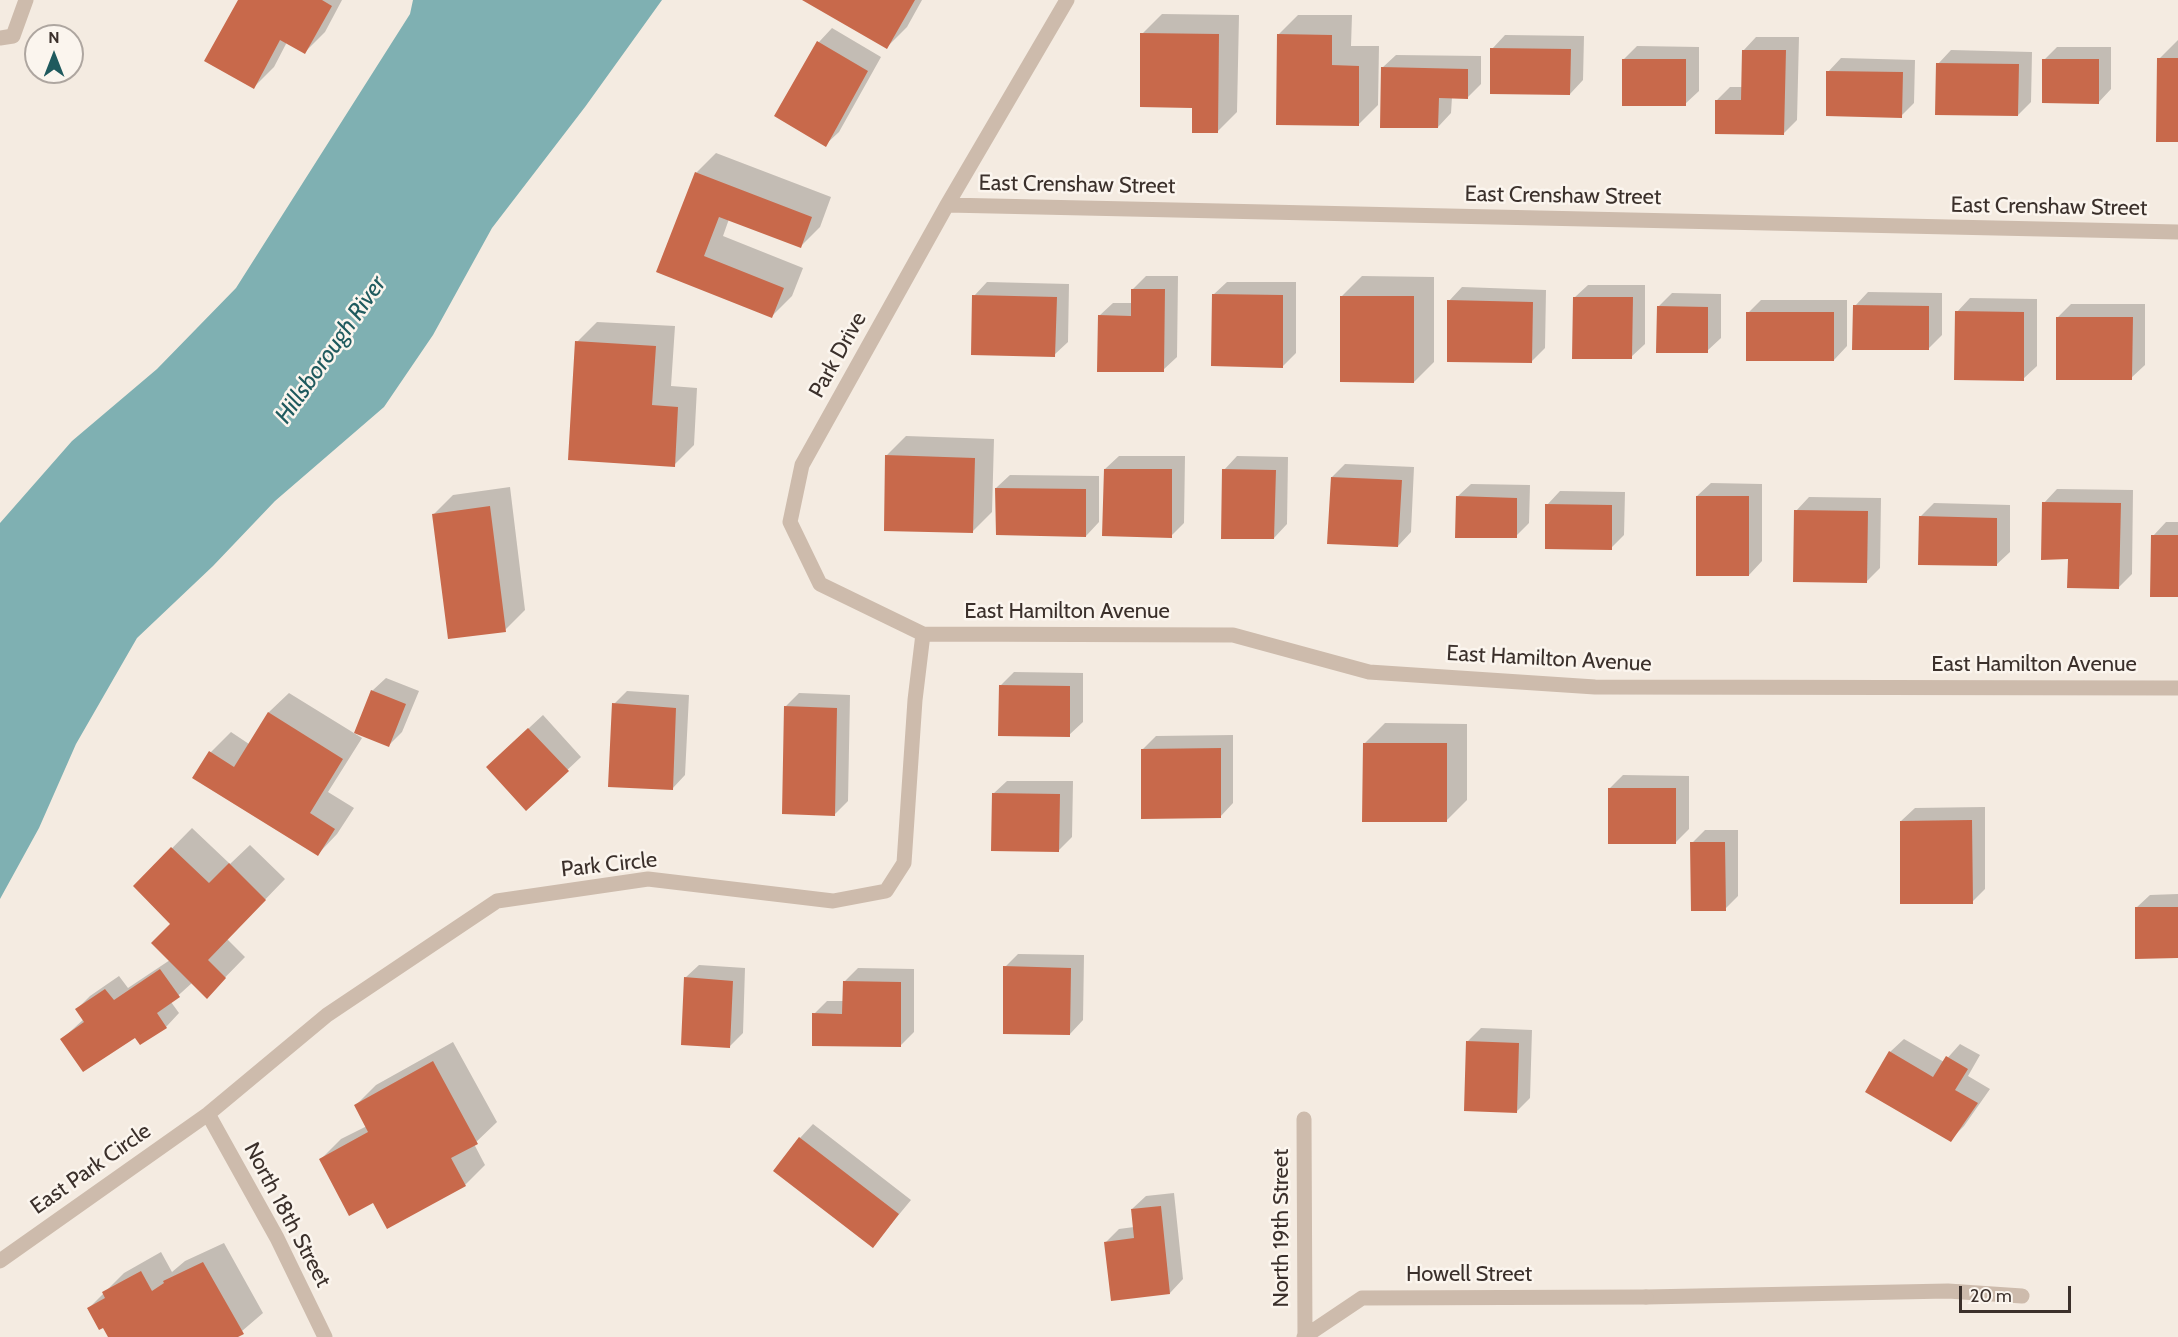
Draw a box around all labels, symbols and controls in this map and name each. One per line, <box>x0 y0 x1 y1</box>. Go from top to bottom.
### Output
north arrow <box>24 24 84 84</box>
text: N <box>48 28 60 47</box>
street label: East Crenshaw Street <box>978 170 1176 200</box>
street label: East Crenshaw Street <box>1464 181 1662 211</box>
street label: East Crenshaw Street <box>1950 192 2148 222</box>
water label: Hillsborough River <box>269 271 393 429</box>
street label: Park Drive <box>804 308 872 402</box>
street label: East Hamilton Avenue <box>964 599 1170 625</box>
street label: East Hamilton Avenue <box>1446 640 1652 678</box>
street label: East Hamilton Avenue <box>1931 652 2137 678</box>
street label: Park Circle <box>560 847 658 883</box>
street label: East Park Circle <box>26 1118 156 1220</box>
street label: North 18th Street <box>238 1138 336 1292</box>
street label: North 19th Street <box>1269 1148 1295 1308</box>
street label: Howell Street <box>1406 1262 1532 1288</box>
scale bar <box>1962 1274 2074 1312</box>
text: 20 m <box>1970 1285 2012 1307</box>

